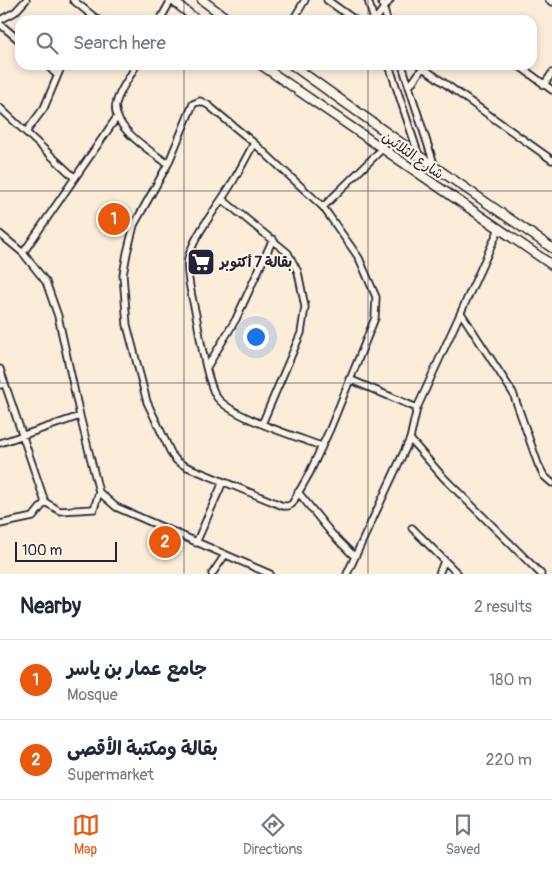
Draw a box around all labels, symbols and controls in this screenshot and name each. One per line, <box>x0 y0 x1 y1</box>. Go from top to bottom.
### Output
search box <box>15 15 537 70</box>
icon: search <box>33 29 61 57</box>
text: Search here <box>73 31 166 55</box>
street label: شارع الثلاثين <box>378 128 447 184</box>
pin: 1 <box>98 200 130 238</box>
supermarket icon: بقالة 7 أكتوبر <box>186 247 216 277</box>
place label: بقالة 7 أكتوبر <box>218 253 292 271</box>
your location <box>243 324 269 350</box>
pin: 2 <box>149 523 181 561</box>
scale bar <box>15 539 118 562</box>
text: 100 m <box>22 542 62 559</box>
text: Nearby <box>20 593 81 620</box>
text: 2 results <box>474 597 532 617</box>
text: جامع عمار بن ياسر <box>67 657 207 681</box>
text: 1 <box>33 670 39 690</box>
text: 180 m <box>489 670 532 690</box>
text: Mosque <box>67 685 118 705</box>
text: بقالة ومكتبة الأقصى <box>67 737 218 761</box>
text: 2 <box>32 750 40 770</box>
text: 220 m <box>486 750 532 770</box>
text: Supermarket <box>67 765 154 785</box>
tab: Map <box>72 811 100 858</box>
tab: Directions <box>243 811 302 858</box>
tab: Saved <box>446 811 480 858</box>

